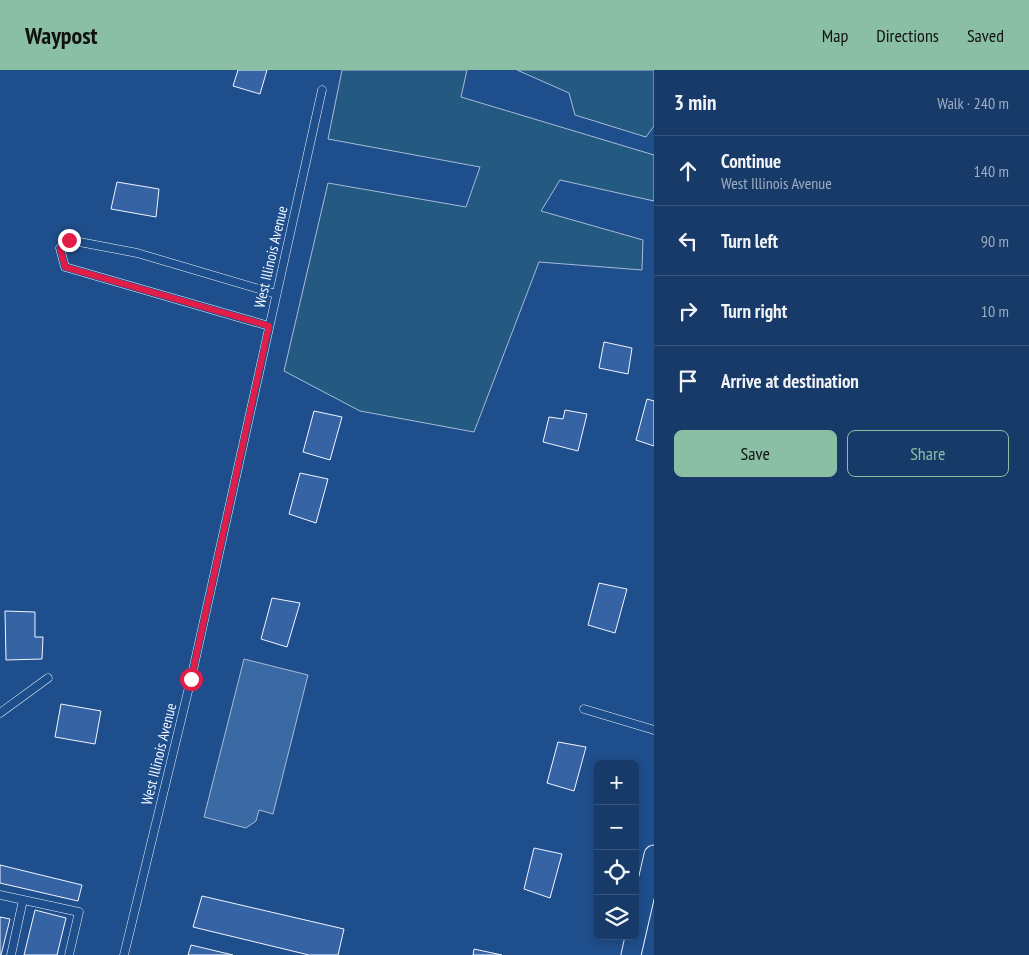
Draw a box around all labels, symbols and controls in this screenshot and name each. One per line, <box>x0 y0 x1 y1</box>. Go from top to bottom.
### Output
text: Waypost <box>25 20 98 51</box>
text: Map <box>822 24 848 47</box>
text: Directions <box>876 24 939 47</box>
text: Saved <box>967 24 1004 47</box>
text: 3 min <box>674 89 716 116</box>
text: Walk · 240 m <box>937 93 1009 113</box>
text: Continue <box>721 149 781 173</box>
icon: ahead <box>674 157 702 185</box>
text: 140 m <box>974 161 1009 181</box>
text: West Illinois Avenue <box>721 173 832 193</box>
street label: West Illinois Avenue <box>250 204 291 310</box>
icon: left <box>674 227 702 255</box>
route end <box>58 229 81 252</box>
text: Turn left <box>721 229 778 253</box>
text: 90 m <box>981 231 1009 251</box>
icon: right <box>674 297 702 325</box>
text: Turn right <box>721 299 787 323</box>
text: 10 m <box>981 301 1009 321</box>
icon: arrive <box>674 367 702 395</box>
text: Arrive at destination <box>721 369 859 393</box>
button: Save <box>674 430 837 477</box>
button: Share <box>847 430 1009 477</box>
route start <box>180 668 203 691</box>
street label: West Illinois Avenue <box>137 701 180 807</box>
map controls <box>594 760 639 940</box>
button: + <box>594 760 639 805</box>
button: − <box>594 805 639 850</box>
button: locate <box>594 850 639 895</box>
button: layers <box>594 895 639 940</box>

